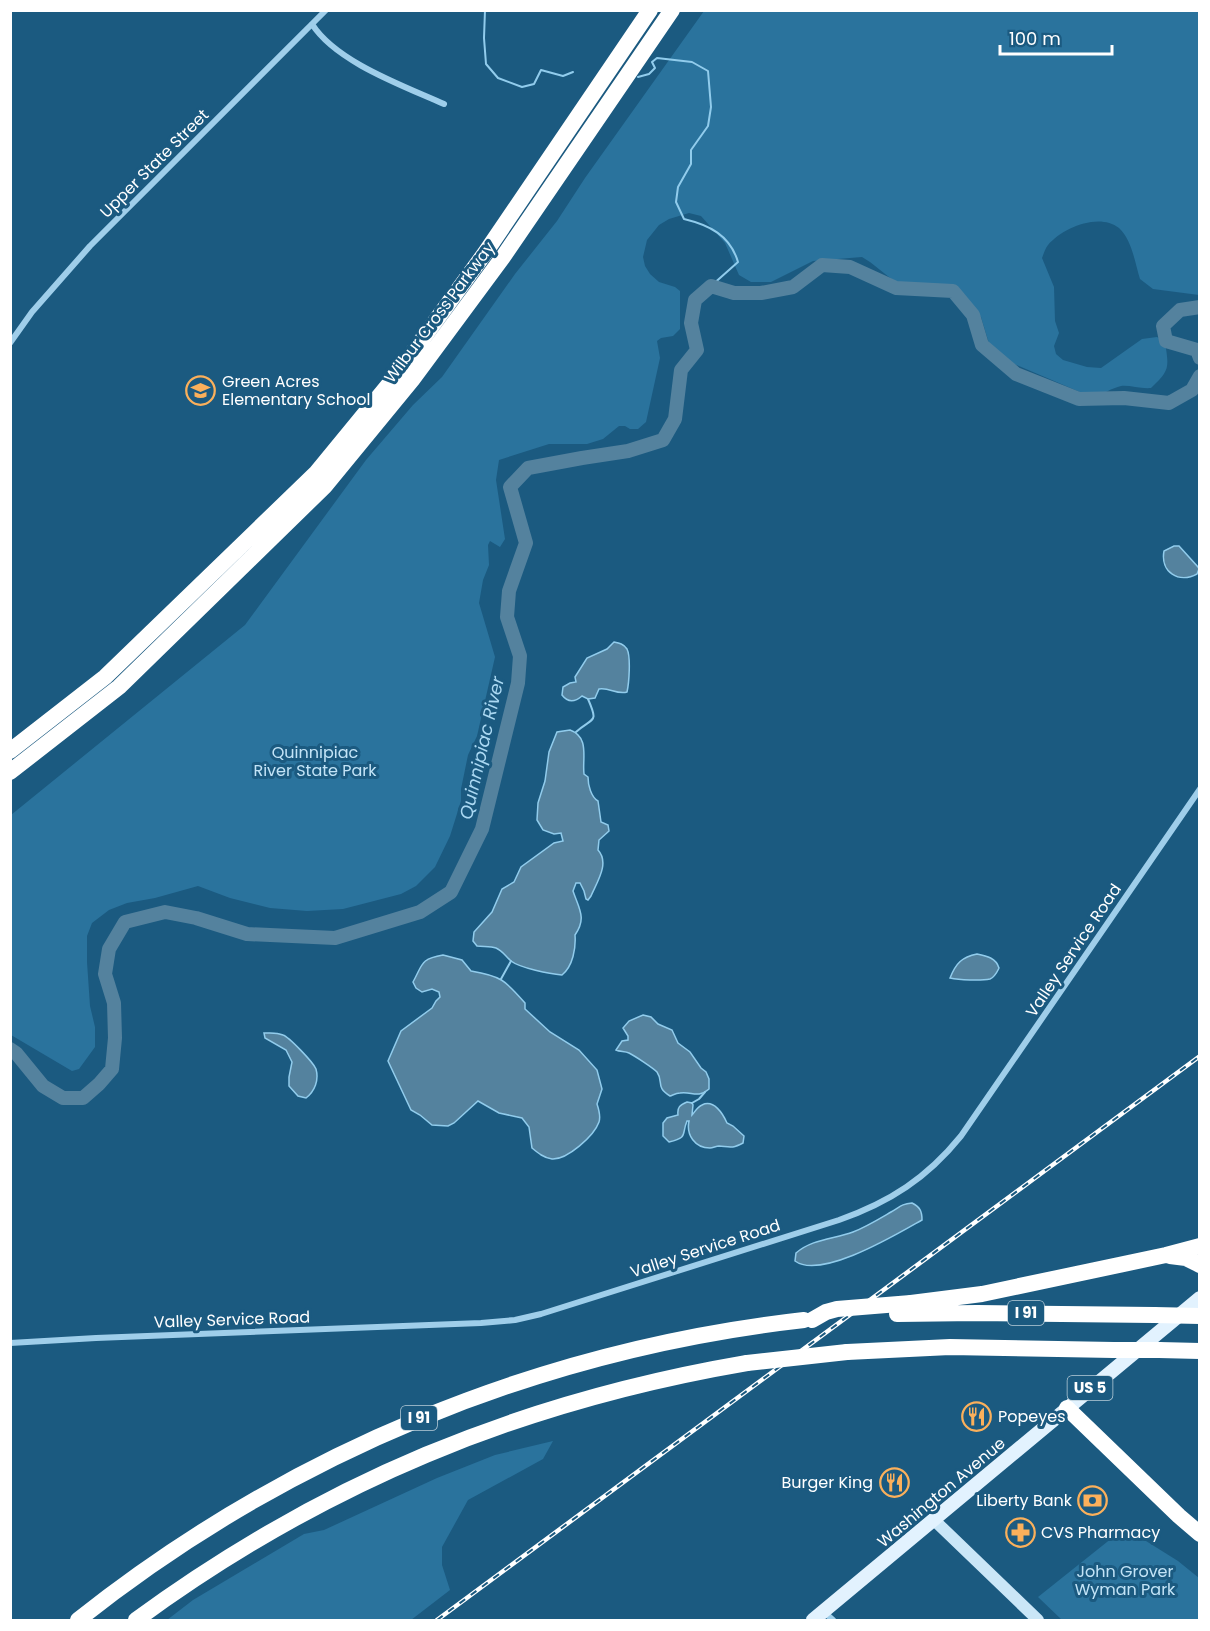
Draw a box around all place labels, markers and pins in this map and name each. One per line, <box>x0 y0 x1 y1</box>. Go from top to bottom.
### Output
place label: Green Acres Elementary School <box>222 370 370 411</box>
school or university icon: Green Acres Elementary School <box>185 374 217 406</box>
restaurant icon: Popeyes <box>961 1400 993 1432</box>
place label: Popeyes <box>998 1405 1066 1428</box>
restaurant icon: Burger King <box>878 1466 910 1498</box>
place label: Burger King <box>781 1471 873 1494</box>
bank icon: Liberty Bank <box>1077 1484 1109 1516</box>
place label: Liberty Bank <box>976 1489 1073 1512</box>
pharmacy icon: CVS Pharmacy <box>1004 1516 1036 1548</box>
place label: CVS Pharmacy <box>1041 1521 1160 1544</box>

